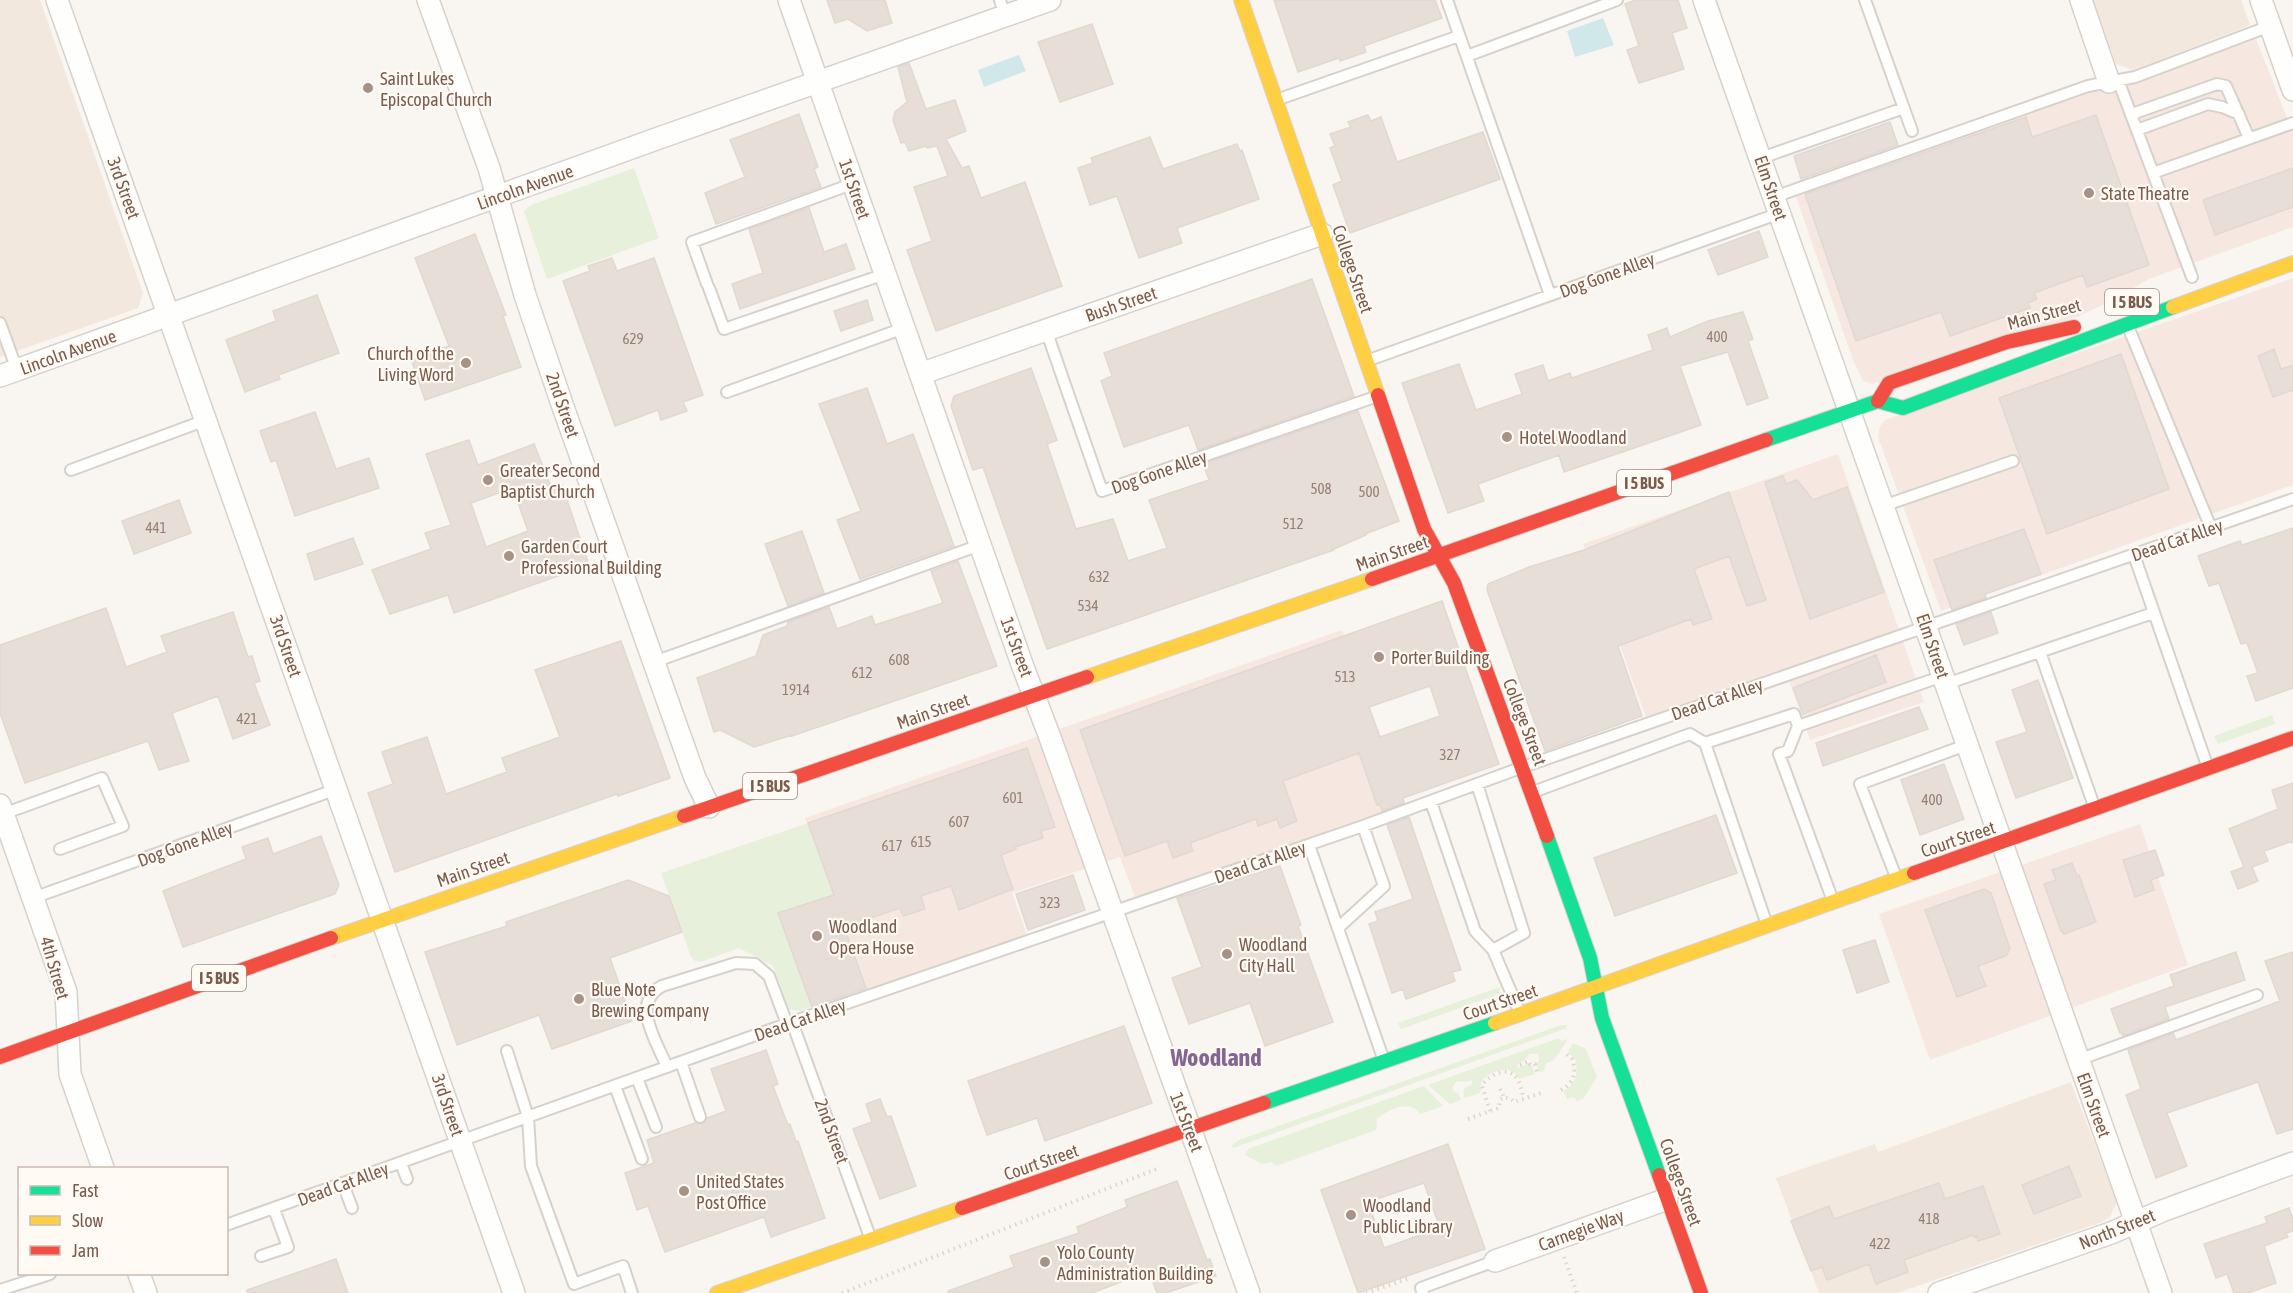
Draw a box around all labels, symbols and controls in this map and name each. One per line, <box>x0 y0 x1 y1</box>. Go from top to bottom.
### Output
place label: Saint Lukes Episcopal Church <box>380 68 492 110</box>
marker: Saint Lukes Episcopal Church <box>361 81 375 95</box>
street label: Elm Street <box>1750 153 1792 223</box>
street label: 3rd Street <box>103 154 145 222</box>
street label: 1st Street <box>835 156 875 222</box>
street label: Lincoln Avenue <box>474 160 576 214</box>
place label: State Theatre <box>2101 183 2189 204</box>
marker: State Theatre <box>2082 186 2096 200</box>
street label: College Street <box>1328 222 1378 316</box>
street label: Dog Gone Alley <box>1557 248 1657 302</box>
street label: Bush Street <box>1082 282 1160 326</box>
road number: I 5 BUS <box>2105 289 2159 315</box>
street label: Main Street <box>2005 294 2083 334</box>
street label: Lincoln Avenue <box>17 325 119 379</box>
house number: 400 <box>1706 328 1728 345</box>
house number: 629 <box>622 330 644 347</box>
place label: Church of the Living Word <box>367 343 454 385</box>
marker: Church of the Living Word <box>459 356 473 370</box>
street label: 2nd Street <box>542 370 584 440</box>
place label: Hotel Woodland <box>1519 427 1627 448</box>
marker: Hotel Woodland <box>1500 430 1514 444</box>
street label: Dog Gone Alley <box>1108 446 1210 498</box>
place label: Greater Second Baptist Church <box>500 460 600 502</box>
road number: I 5 BUS <box>1617 470 1671 496</box>
marker: Greater Second Baptist Church <box>481 473 495 487</box>
house number: 508 <box>1310 480 1332 497</box>
house number: 500 <box>1358 483 1380 500</box>
house number: 512 <box>1282 515 1304 532</box>
street label: Dead Cat Alley <box>2129 515 2225 565</box>
house number: 441 <box>145 519 167 536</box>
street label: Main Street <box>1353 531 1431 575</box>
place label: Garden Court Professional Building <box>521 536 662 578</box>
marker: Garden Court Professional Building <box>502 549 516 563</box>
house number: 632 <box>1088 568 1110 585</box>
house number: 534 <box>1077 597 1099 614</box>
street label: Elm Street <box>1912 611 1954 681</box>
street label: 3rd Street <box>266 612 306 680</box>
street label: 1st Street <box>997 614 1037 680</box>
place label: Porter Building <box>1391 647 1490 668</box>
marker: Porter Building <box>1372 650 1386 664</box>
house number: 608 <box>888 651 910 668</box>
house number: 612 <box>851 664 873 681</box>
house number: 513 <box>1334 668 1356 685</box>
street label: Dead Cat Alley <box>1669 674 1765 724</box>
street label: College Street <box>1499 675 1551 769</box>
house number: 1914 <box>782 681 810 698</box>
street label: Main Street <box>894 689 972 733</box>
house number: 421 <box>236 710 258 727</box>
house number: 327 <box>1439 746 1461 763</box>
road number: I 5 BUS <box>743 773 797 799</box>
house number: 601 <box>1002 789 1024 806</box>
house number: 400 <box>1921 791 1943 808</box>
house number: 607 <box>948 813 970 830</box>
street label: Court Street <box>1918 816 1998 862</box>
street label: Dog Gone Alley <box>135 817 235 871</box>
house number: 615 <box>910 833 932 850</box>
house number: 617 <box>881 837 903 854</box>
street label: Dead Cat Alley <box>1212 837 1308 887</box>
street label: Main Street <box>434 847 512 891</box>
house number: 323 <box>1039 894 1061 911</box>
place label: Woodland Opera House <box>829 916 914 958</box>
marker: Woodland Opera House <box>810 929 824 943</box>
street label: 4th Street <box>36 934 74 1002</box>
place label: Woodland City Hall <box>1239 934 1307 976</box>
marker: Woodland City Hall <box>1220 947 1234 961</box>
road number: I 5 BUS <box>192 965 246 991</box>
place label: Blue Note Brewing Company <box>591 979 709 1021</box>
street label: Court Street <box>1460 979 1540 1025</box>
marker: Blue Note Brewing Company <box>572 992 586 1006</box>
street label: Dead Cat Alley <box>752 995 848 1045</box>
district label: Woodland <box>1169 1044 1262 1071</box>
street label: Elm Street <box>2073 1070 2115 1140</box>
street label: 3rd Street <box>428 1071 468 1139</box>
street label: 1st Street <box>1166 1089 1208 1155</box>
street label: 2nd Street <box>811 1096 853 1166</box>
street label: College Street <box>1655 1135 1707 1229</box>
street label: Court Street <box>1001 1139 1081 1185</box>
street label: Dead Cat Alley <box>295 1158 391 1210</box>
legend <box>18 1167 228 1275</box>
place label: United States Post Office <box>696 1171 784 1213</box>
text: Fast <box>72 1180 99 1201</box>
marker: United States Post Office <box>677 1184 691 1198</box>
place label: Woodland Public Library <box>1363 1195 1453 1237</box>
street label: North Street <box>2076 1204 2158 1254</box>
street label: Carnegie Way <box>1535 1205 1627 1255</box>
marker: Woodland Public Library <box>1344 1208 1358 1222</box>
text: Slow <box>72 1210 103 1231</box>
house number: 418 <box>1918 1210 1940 1227</box>
house number: 422 <box>1869 1235 1891 1252</box>
text: Jam <box>72 1240 99 1261</box>
place label: Yolo County Administration Building <box>1057 1242 1214 1284</box>
marker: Yolo County Administration Building <box>1038 1255 1052 1269</box>

